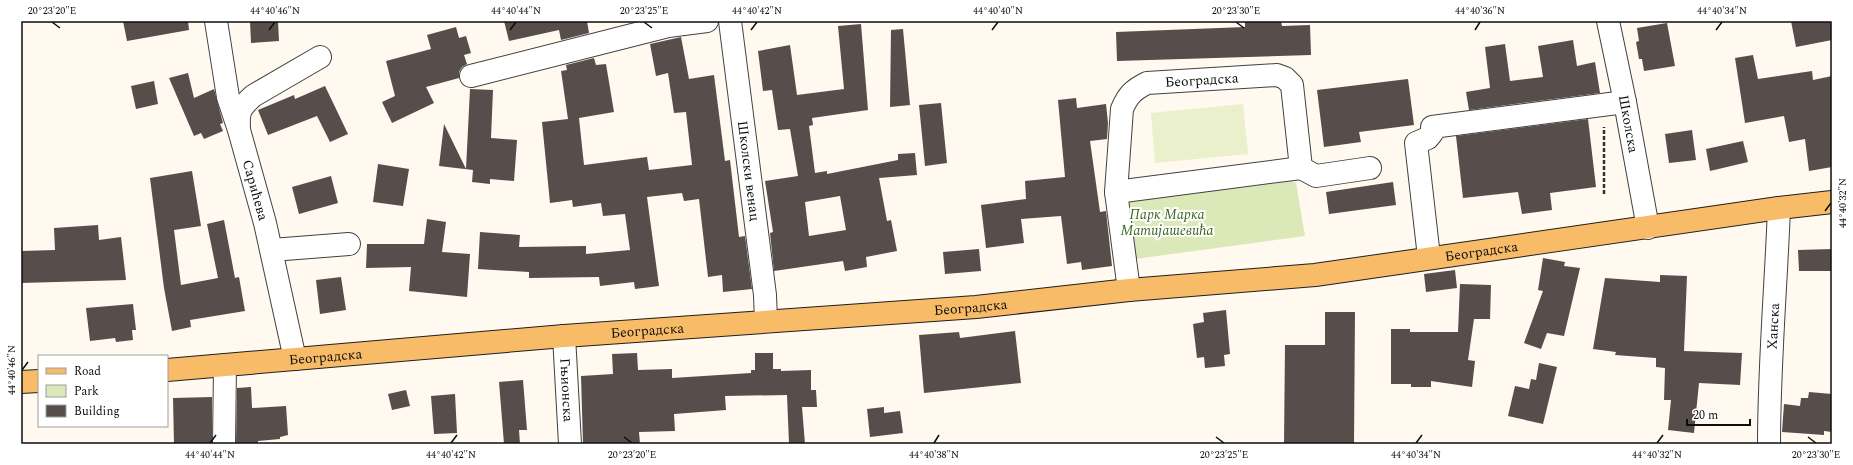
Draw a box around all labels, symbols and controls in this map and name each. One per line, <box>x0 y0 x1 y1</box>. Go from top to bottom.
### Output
text: 20°23'20"E <box>28 3 76 19</box>
text: 44°40'46"N <box>250 3 300 19</box>
text: 44°40'44"N <box>491 3 541 19</box>
text: 20°23'25"E <box>620 3 668 19</box>
text: 44°40'42"N <box>732 3 782 19</box>
text: 44°40'40"N <box>973 3 1023 19</box>
text: 20°23'30"E <box>1212 3 1260 19</box>
text: 44°40'36"N <box>1455 3 1505 19</box>
text: 44°40'34"N <box>1697 3 1747 19</box>
street label: Београдска <box>1164 67 1239 92</box>
street label: Школска <box>1613 93 1645 155</box>
street label: Школски венац <box>732 119 766 222</box>
street label: Сарићева <box>237 157 274 223</box>
text: 44°40'32"N <box>1835 178 1851 228</box>
park label: Парк Марка Матијашевића <box>1121 204 1213 241</box>
street label: Београдска <box>1443 235 1519 267</box>
street label: Београдска <box>933 293 1008 320</box>
street label: Ханска <box>1761 302 1785 350</box>
street label: Београдска <box>610 317 685 343</box>
street label: Београдска <box>288 343 363 370</box>
text: 44°40'46"N <box>4 345 20 395</box>
legend <box>38 355 168 427</box>
street label: Гњионска <box>555 357 579 423</box>
text: Road <box>74 362 101 381</box>
text: Park <box>74 382 99 401</box>
scale bar <box>1687 401 1750 427</box>
text: Building <box>74 402 120 421</box>
text: 20 m <box>1693 406 1718 425</box>
text: 44°40'44"N <box>185 447 235 463</box>
text: 44°40'42"N <box>426 447 476 463</box>
text: 20°23'20"E <box>608 447 656 463</box>
text: 44°40'38"N <box>909 447 959 463</box>
text: 20°23'25"E <box>1200 447 1248 463</box>
text: 44°40'34"N <box>1391 447 1441 463</box>
text: 44°40'32"N <box>1632 447 1682 463</box>
text: 20°23'30"E <box>1792 447 1840 463</box>

